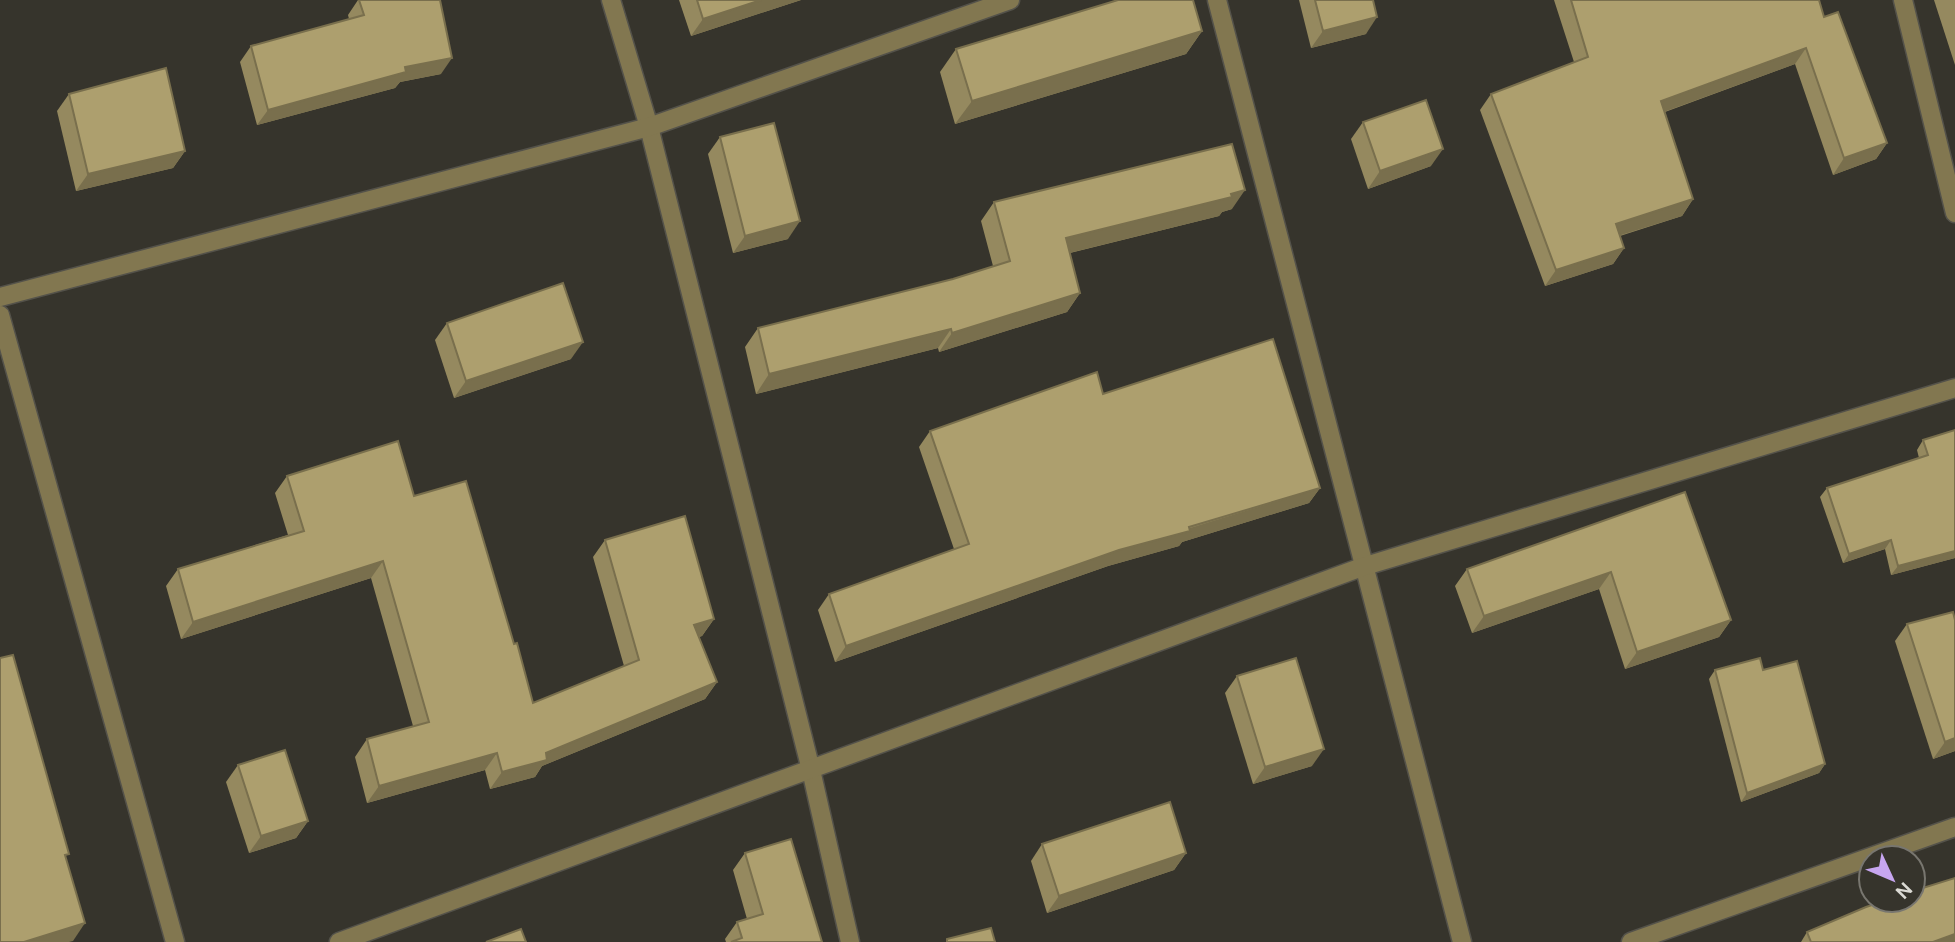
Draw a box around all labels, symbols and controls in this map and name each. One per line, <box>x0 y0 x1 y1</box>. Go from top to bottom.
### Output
north arrow <box>1857 844 1927 914</box>
text: N <box>1890 877 1918 904</box>

